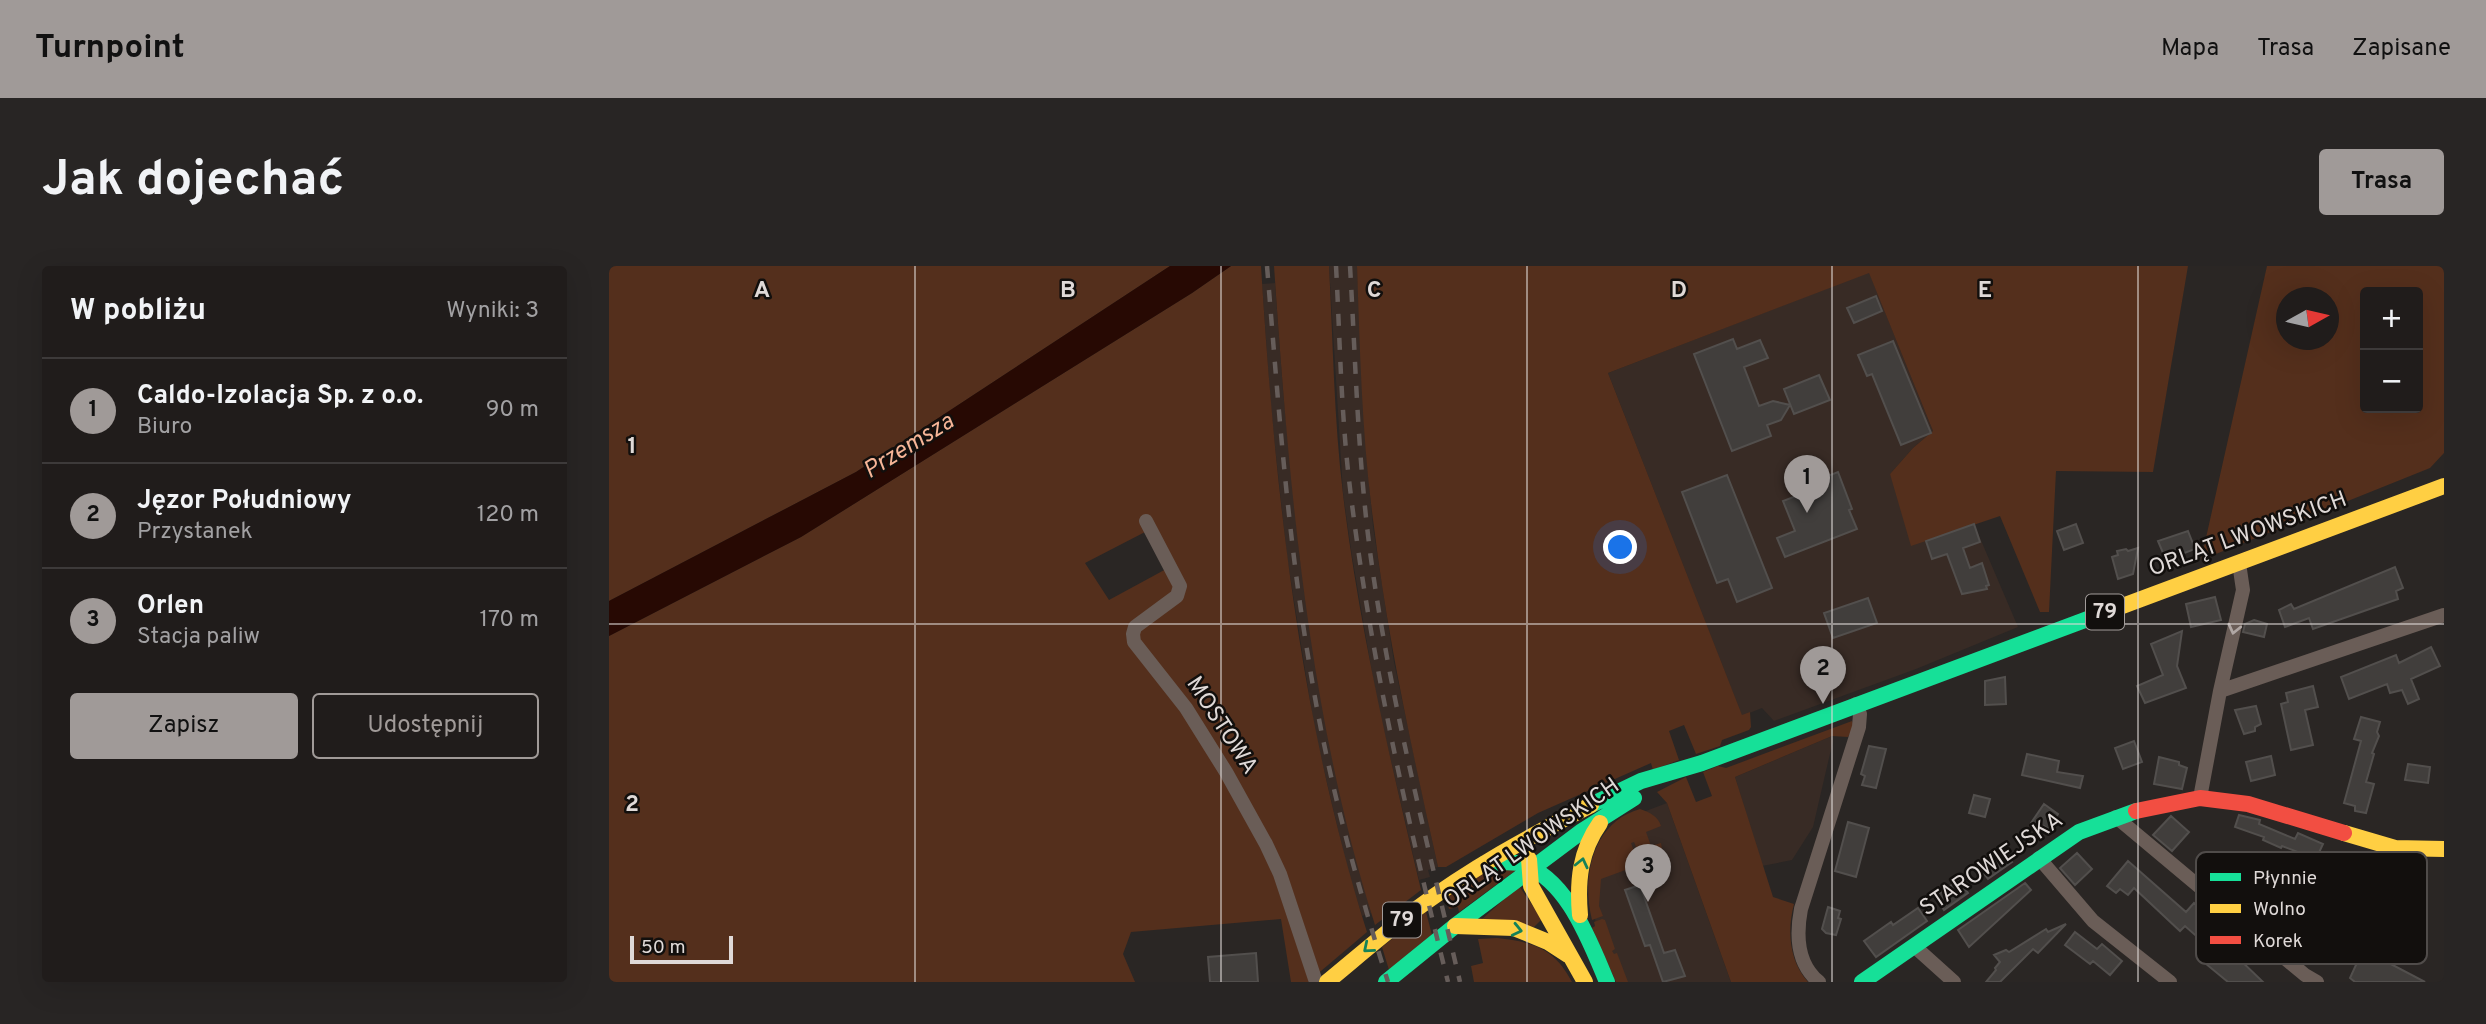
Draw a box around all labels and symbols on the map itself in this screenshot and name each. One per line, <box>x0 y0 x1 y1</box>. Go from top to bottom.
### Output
text: A <box>754 277 770 306</box>
text: B <box>1060 277 1076 306</box>
text: C <box>1367 277 1381 306</box>
text: D <box>1671 277 1687 306</box>
text: E <box>1978 277 1992 306</box>
north arrow <box>2276 287 2339 350</box>
water label: Przemsza <box>858 407 960 487</box>
text: 1 <box>627 433 637 462</box>
pin: 1 <box>1784 455 1830 513</box>
street label: ORLĄT LWOWSKICH <box>2145 486 2351 584</box>
your location <box>1603 530 1637 564</box>
road number: 79 <box>2086 594 2124 630</box>
one-way arrow <box>2228 623 2242 635</box>
pin: 2 <box>1800 646 1846 704</box>
street label: MOSTOWA <box>1179 672 1263 780</box>
street label: ORLĄT LWOWSKICH <box>1438 772 1626 916</box>
text: 2 <box>625 791 639 820</box>
street label: STAROWIEJSKA <box>1915 806 2069 924</box>
pin: 3 <box>1625 844 1671 902</box>
legend <box>2196 852 2427 964</box>
one-way arrow <box>1573 857 1588 869</box>
text: Płynnie <box>2253 867 2317 891</box>
text: Wolno <box>2253 898 2306 922</box>
road number: 79 <box>1383 902 1421 938</box>
one-way arrow <box>1511 922 1523 936</box>
text: Korek <box>2253 930 2303 954</box>
scale bar <box>630 933 733 965</box>
one-way arrow <box>1364 940 1377 952</box>

